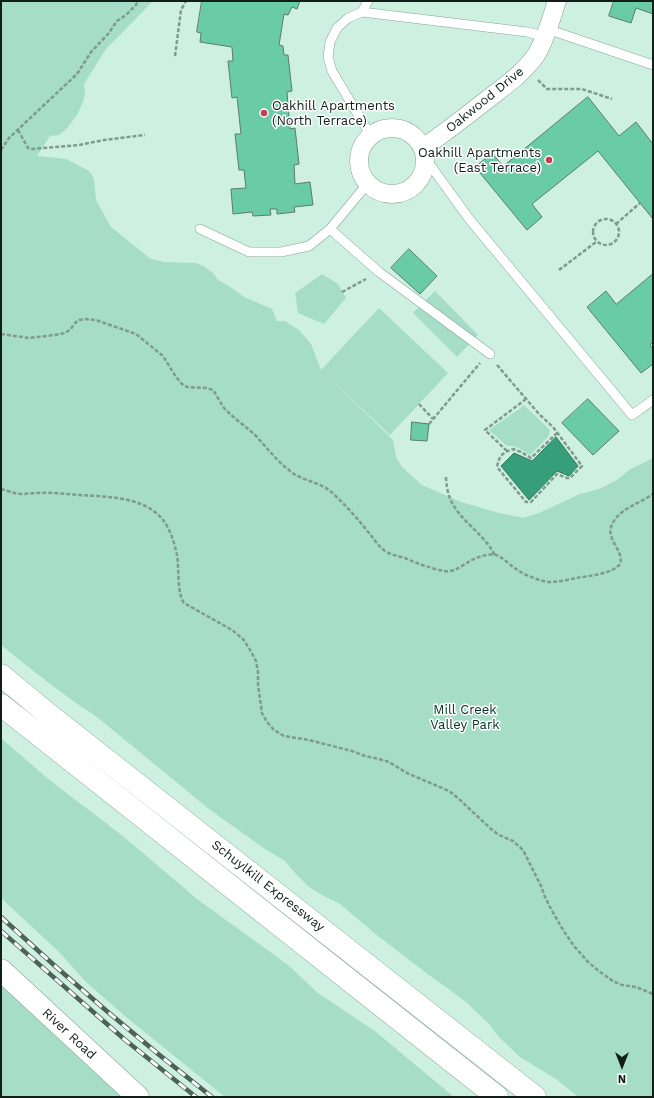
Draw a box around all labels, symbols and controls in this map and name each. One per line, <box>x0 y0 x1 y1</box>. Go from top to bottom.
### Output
street label: Oakwood Drive <box>443 64 527 136</box>
place label: Oakhill Apartments (North Terrace) <box>272 98 395 129</box>
marker: Oakhill Apartments (North Terrace) <box>259 108 269 118</box>
place label: Oakhill Apartments (East Terrace) <box>418 145 541 176</box>
marker: Oakhill Apartments (East Terrace) <box>544 155 554 165</box>
park label: Mill Creek Valley Park <box>430 702 500 733</box>
street label: Schuylkill Expressway <box>208 837 328 935</box>
street label: River Road <box>39 1005 99 1063</box>
north arrow <box>602 1046 642 1086</box>
text: N <box>618 1072 626 1085</box>

